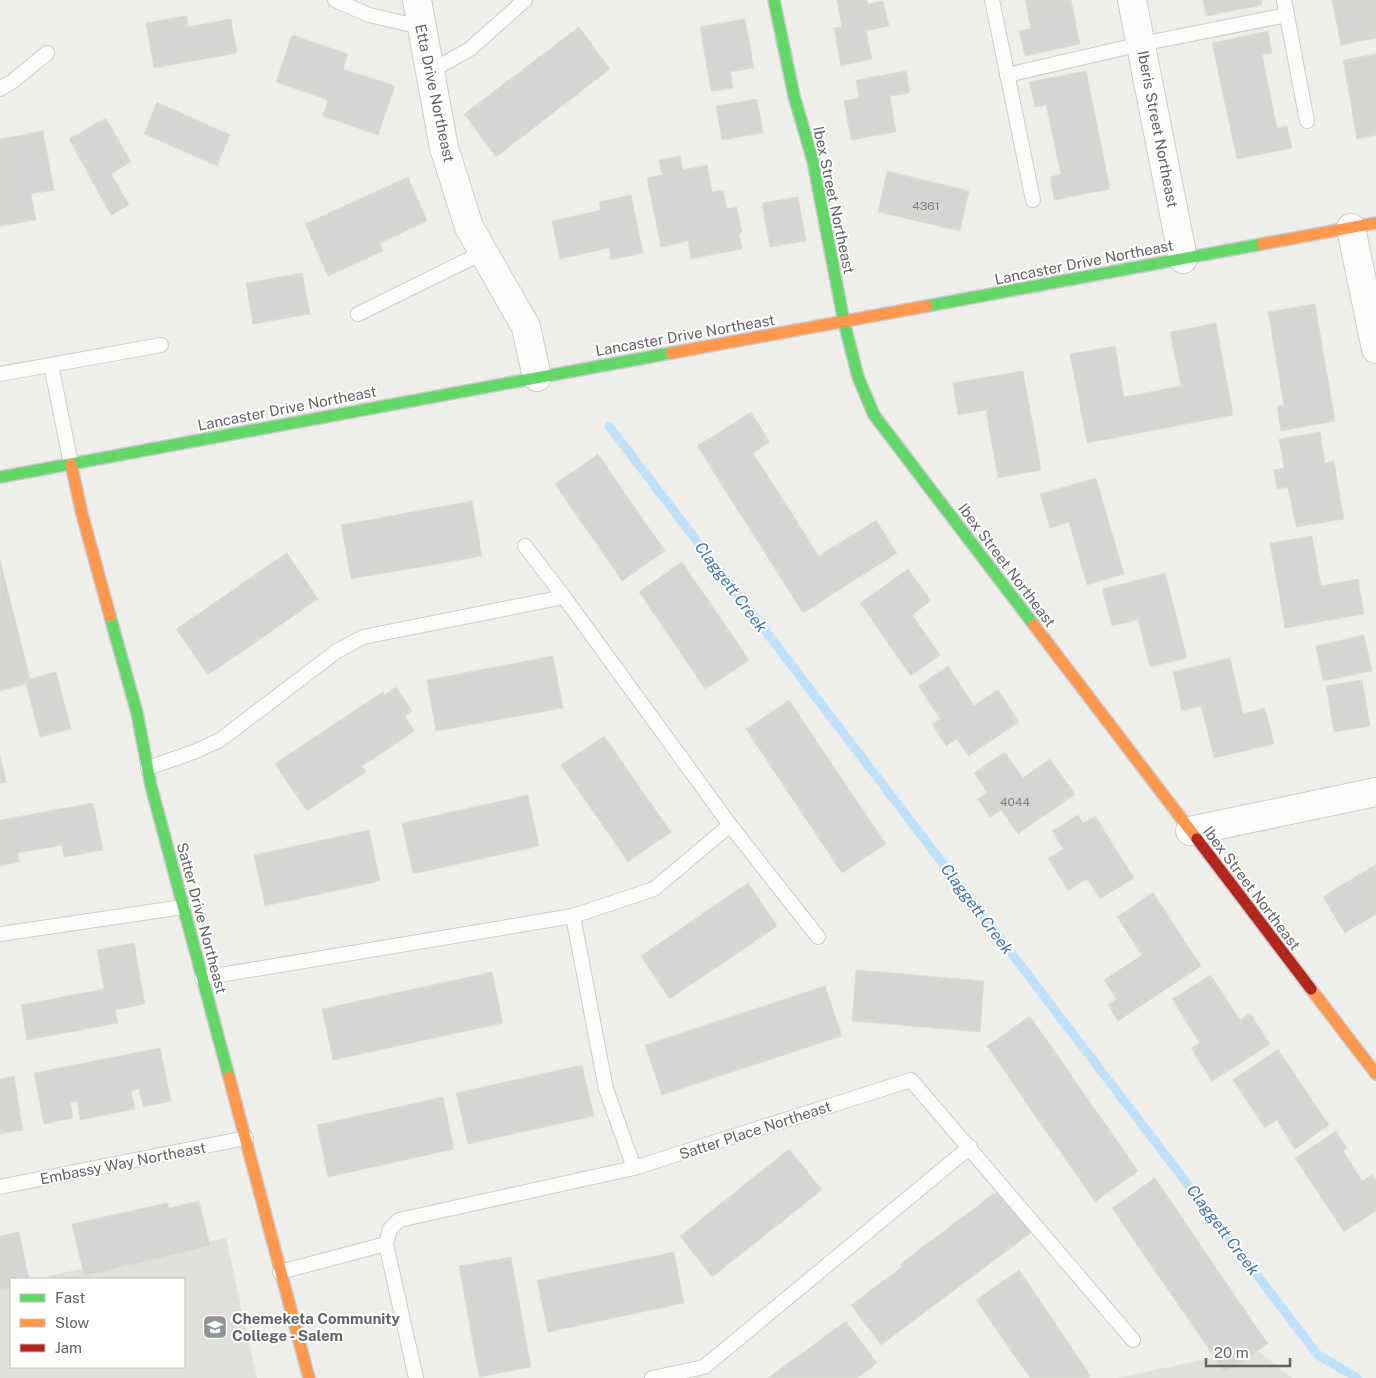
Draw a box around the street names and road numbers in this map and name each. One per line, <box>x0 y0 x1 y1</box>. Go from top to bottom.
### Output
street label: Etta Drive Northeast <box>412 22 458 164</box>
street label: Iberis Street Northeast <box>1134 49 1182 209</box>
street label: Ibex Street Northeast <box>810 125 858 275</box>
street label: Lancaster Drive Northeast <box>993 236 1175 288</box>
street label: Lancaster Drive Northeast <box>594 311 776 359</box>
street label: Lancaster Drive Northeast <box>196 382 378 434</box>
street label: Ibex Street Northeast <box>955 500 1059 630</box>
street label: Ibex Street Northeast <box>1200 823 1304 953</box>
street label: Satter Drive Northeast <box>174 841 230 996</box>
street label: Satter Place Northeast <box>677 1097 833 1163</box>
street label: Embassy Way Northeast <box>39 1139 208 1187</box>

